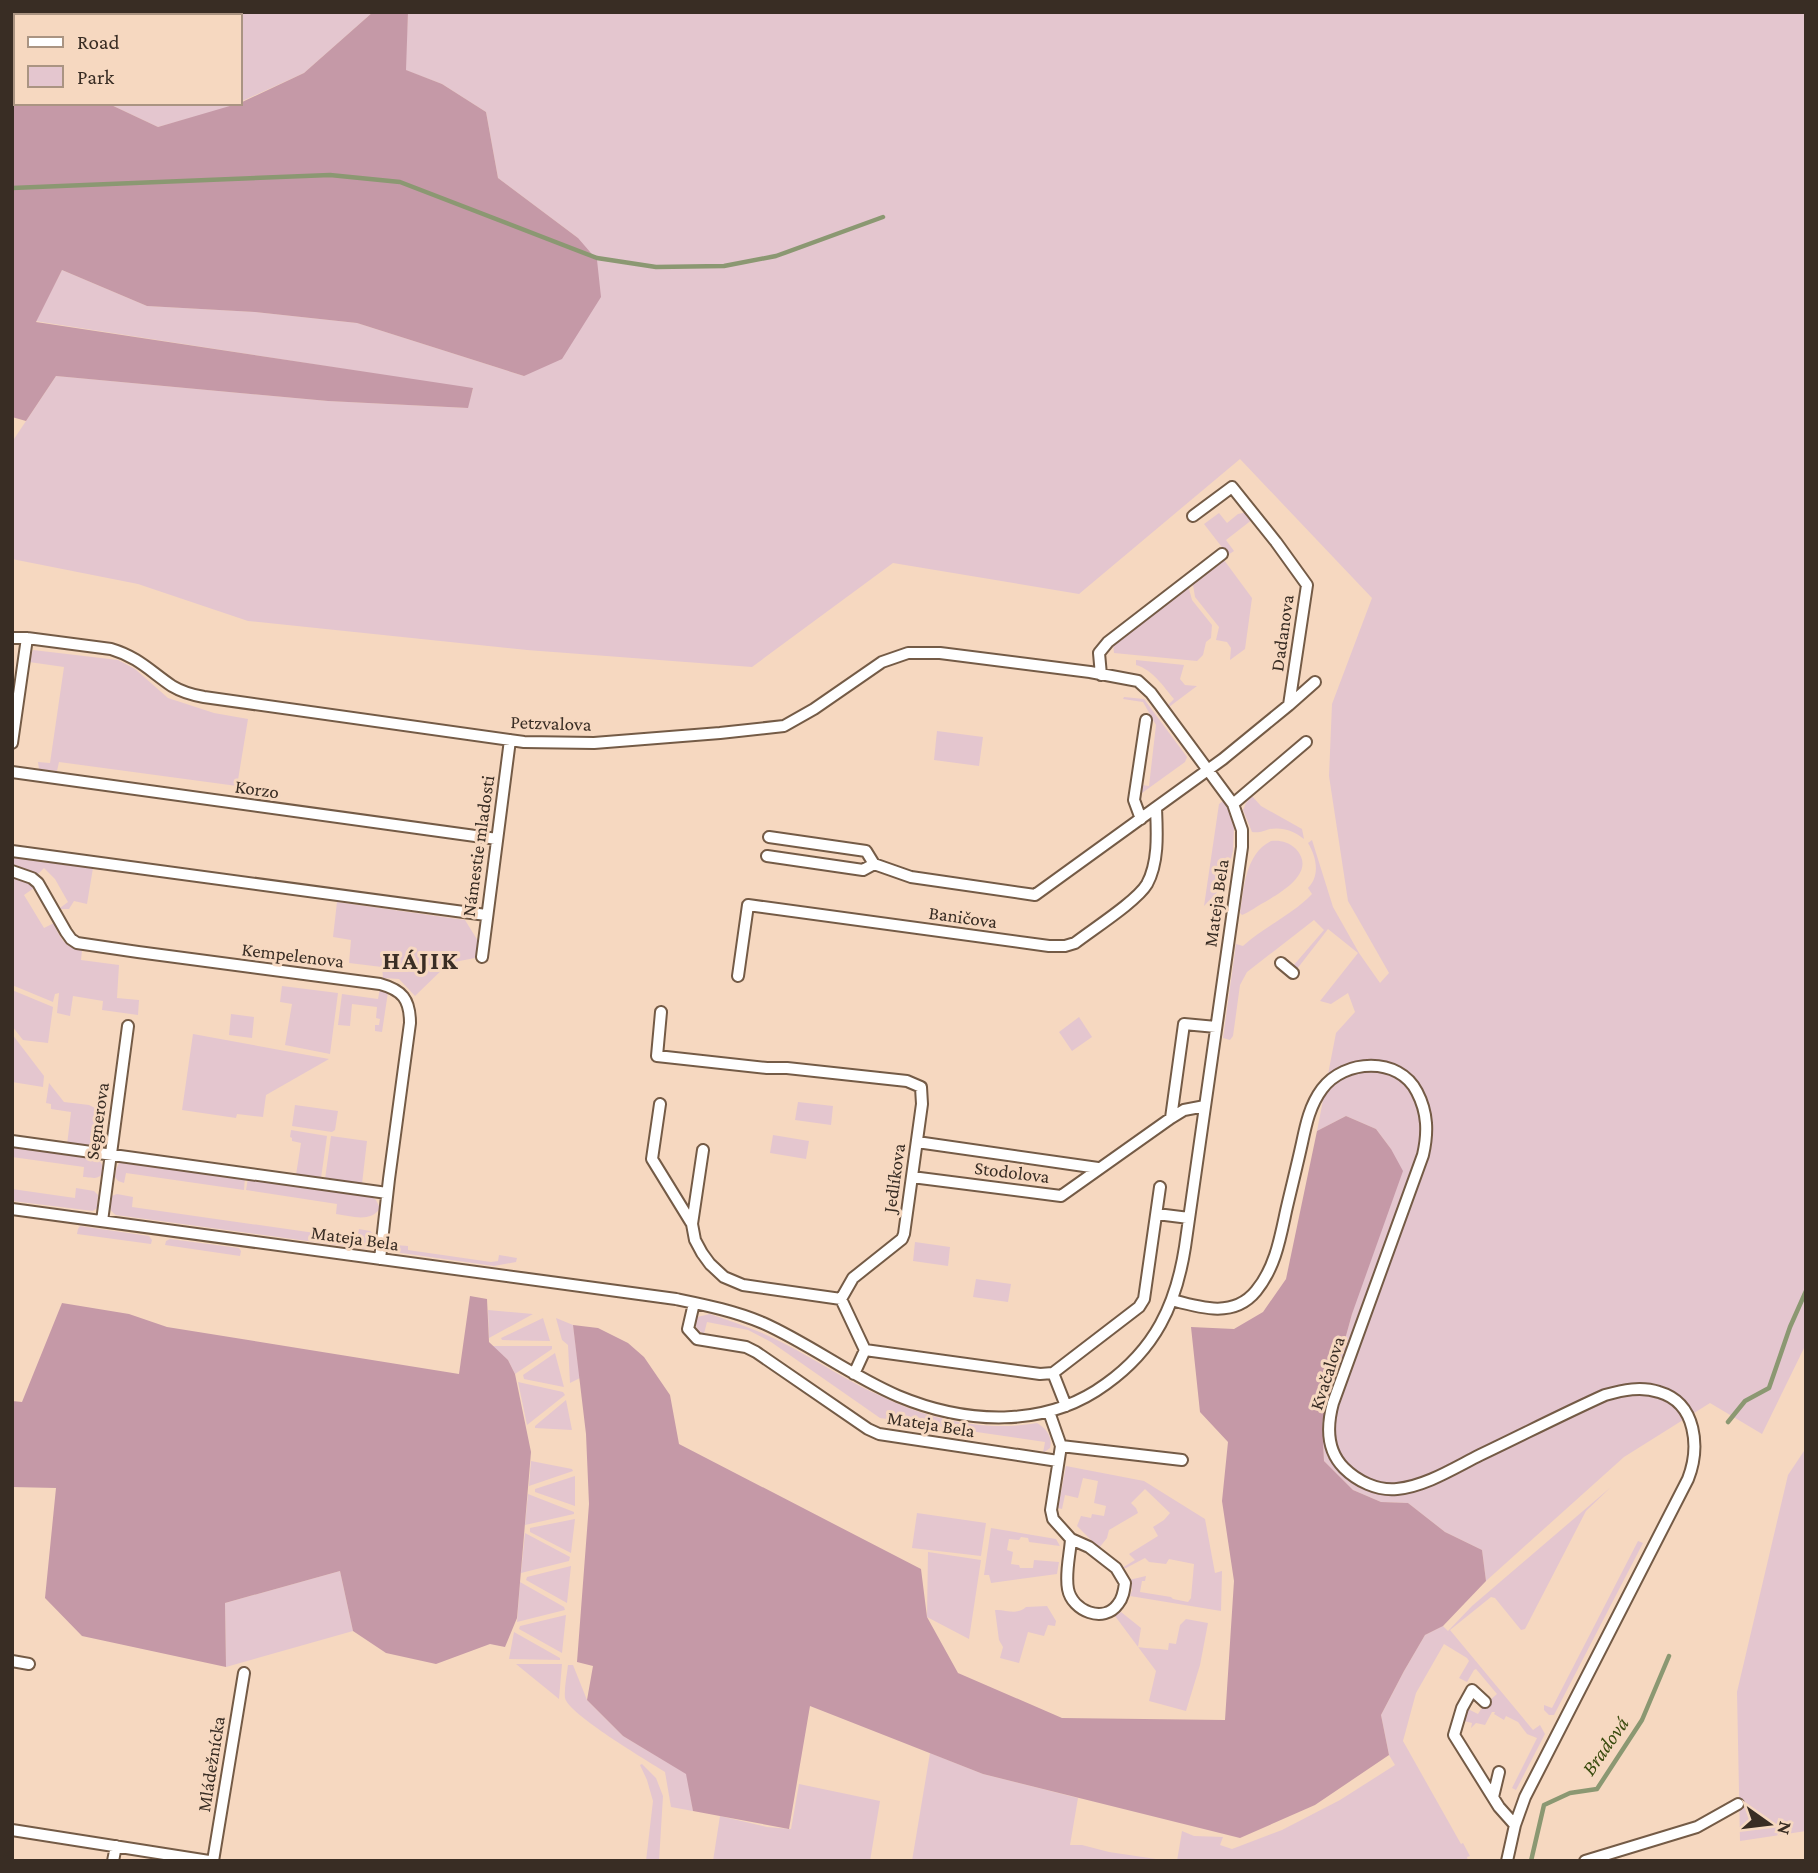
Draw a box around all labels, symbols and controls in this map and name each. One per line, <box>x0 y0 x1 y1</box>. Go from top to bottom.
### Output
legend <box>14 14 242 105</box>
text: Road <box>77 30 120 54</box>
text: Park <box>77 65 114 89</box>
street label: Dadanova <box>1266 593 1298 673</box>
street label: Petzvalova <box>510 711 592 735</box>
street label: Námestie mladosti <box>458 774 498 918</box>
street label: Korzo <box>234 776 280 802</box>
street label: Mateja Bela <box>1199 857 1234 948</box>
street label: Baničova <box>927 902 999 932</box>
street label: Kempelenova <box>241 938 346 972</box>
district label: HÁJIK <box>382 946 460 975</box>
street label: Segnerova <box>81 1081 113 1161</box>
street label: Jedlíkova <box>878 1142 909 1216</box>
street label: Stodolova <box>973 1157 1051 1187</box>
street label: Mateja Bela <box>310 1221 401 1256</box>
street label: Kvačalova <box>1305 1333 1349 1412</box>
street label: Mateja Bela <box>885 1407 977 1442</box>
water label: Bradová <box>1576 1712 1634 1780</box>
street label: Mládežnícka <box>193 1714 229 1813</box>
north arrow <box>1734 1789 1804 1859</box>
text: N <box>1773 1819 1797 1837</box>

